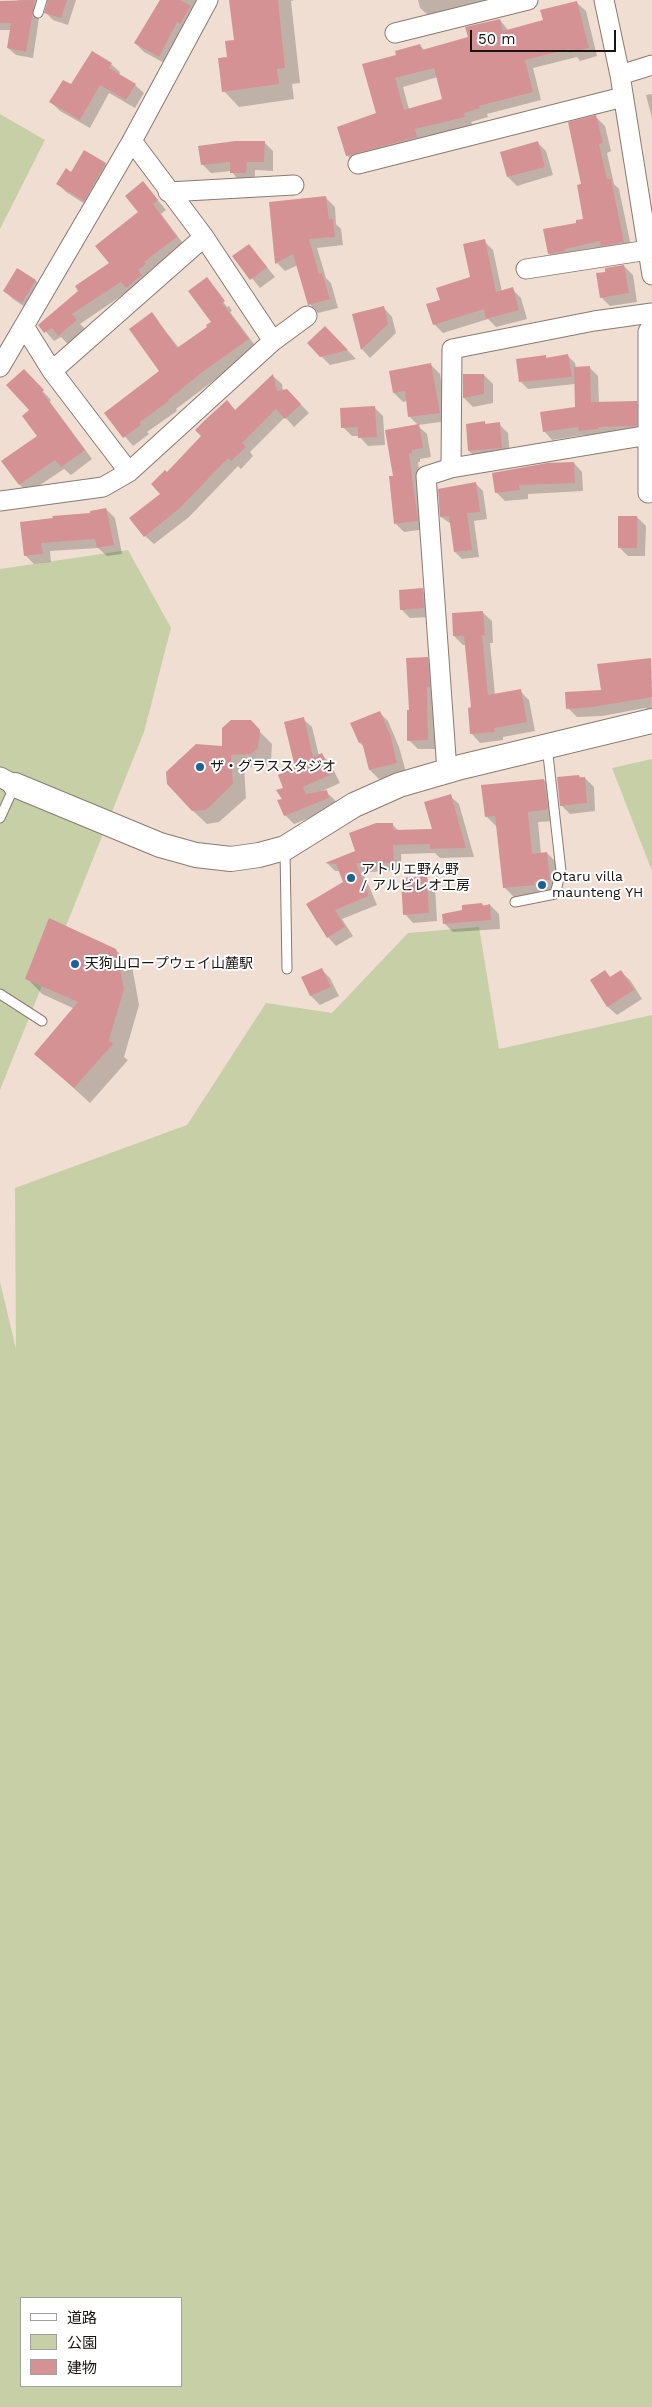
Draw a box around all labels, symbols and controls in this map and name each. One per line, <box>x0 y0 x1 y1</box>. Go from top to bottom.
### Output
scale bar <box>472 20 618 52</box>
text: 50 m <box>478 30 515 48</box>
place label: ザ・グラススタジオ <box>210 759 336 775</box>
marker: ザ・グラススタジオ <box>194 761 206 773</box>
place label: アトリエ野ん野 / アルビレオ工房 <box>361 862 470 894</box>
place label: Otaru villa maunteng YH <box>552 869 643 902</box>
marker: アトリエ野ん野 / アルビレオ工房 <box>345 872 357 884</box>
marker: Otaru villa maunteng YH <box>536 879 548 891</box>
place label: 天狗山ロープウェイ山麓駅 <box>85 956 253 972</box>
marker: 天狗山ロープウェイ山麓駅 <box>69 958 81 970</box>
legend <box>20 2297 182 2387</box>
text: 道路 <box>67 2309 97 2327</box>
text: 公園 <box>67 2334 97 2352</box>
text: 建物 <box>67 2359 97 2377</box>

